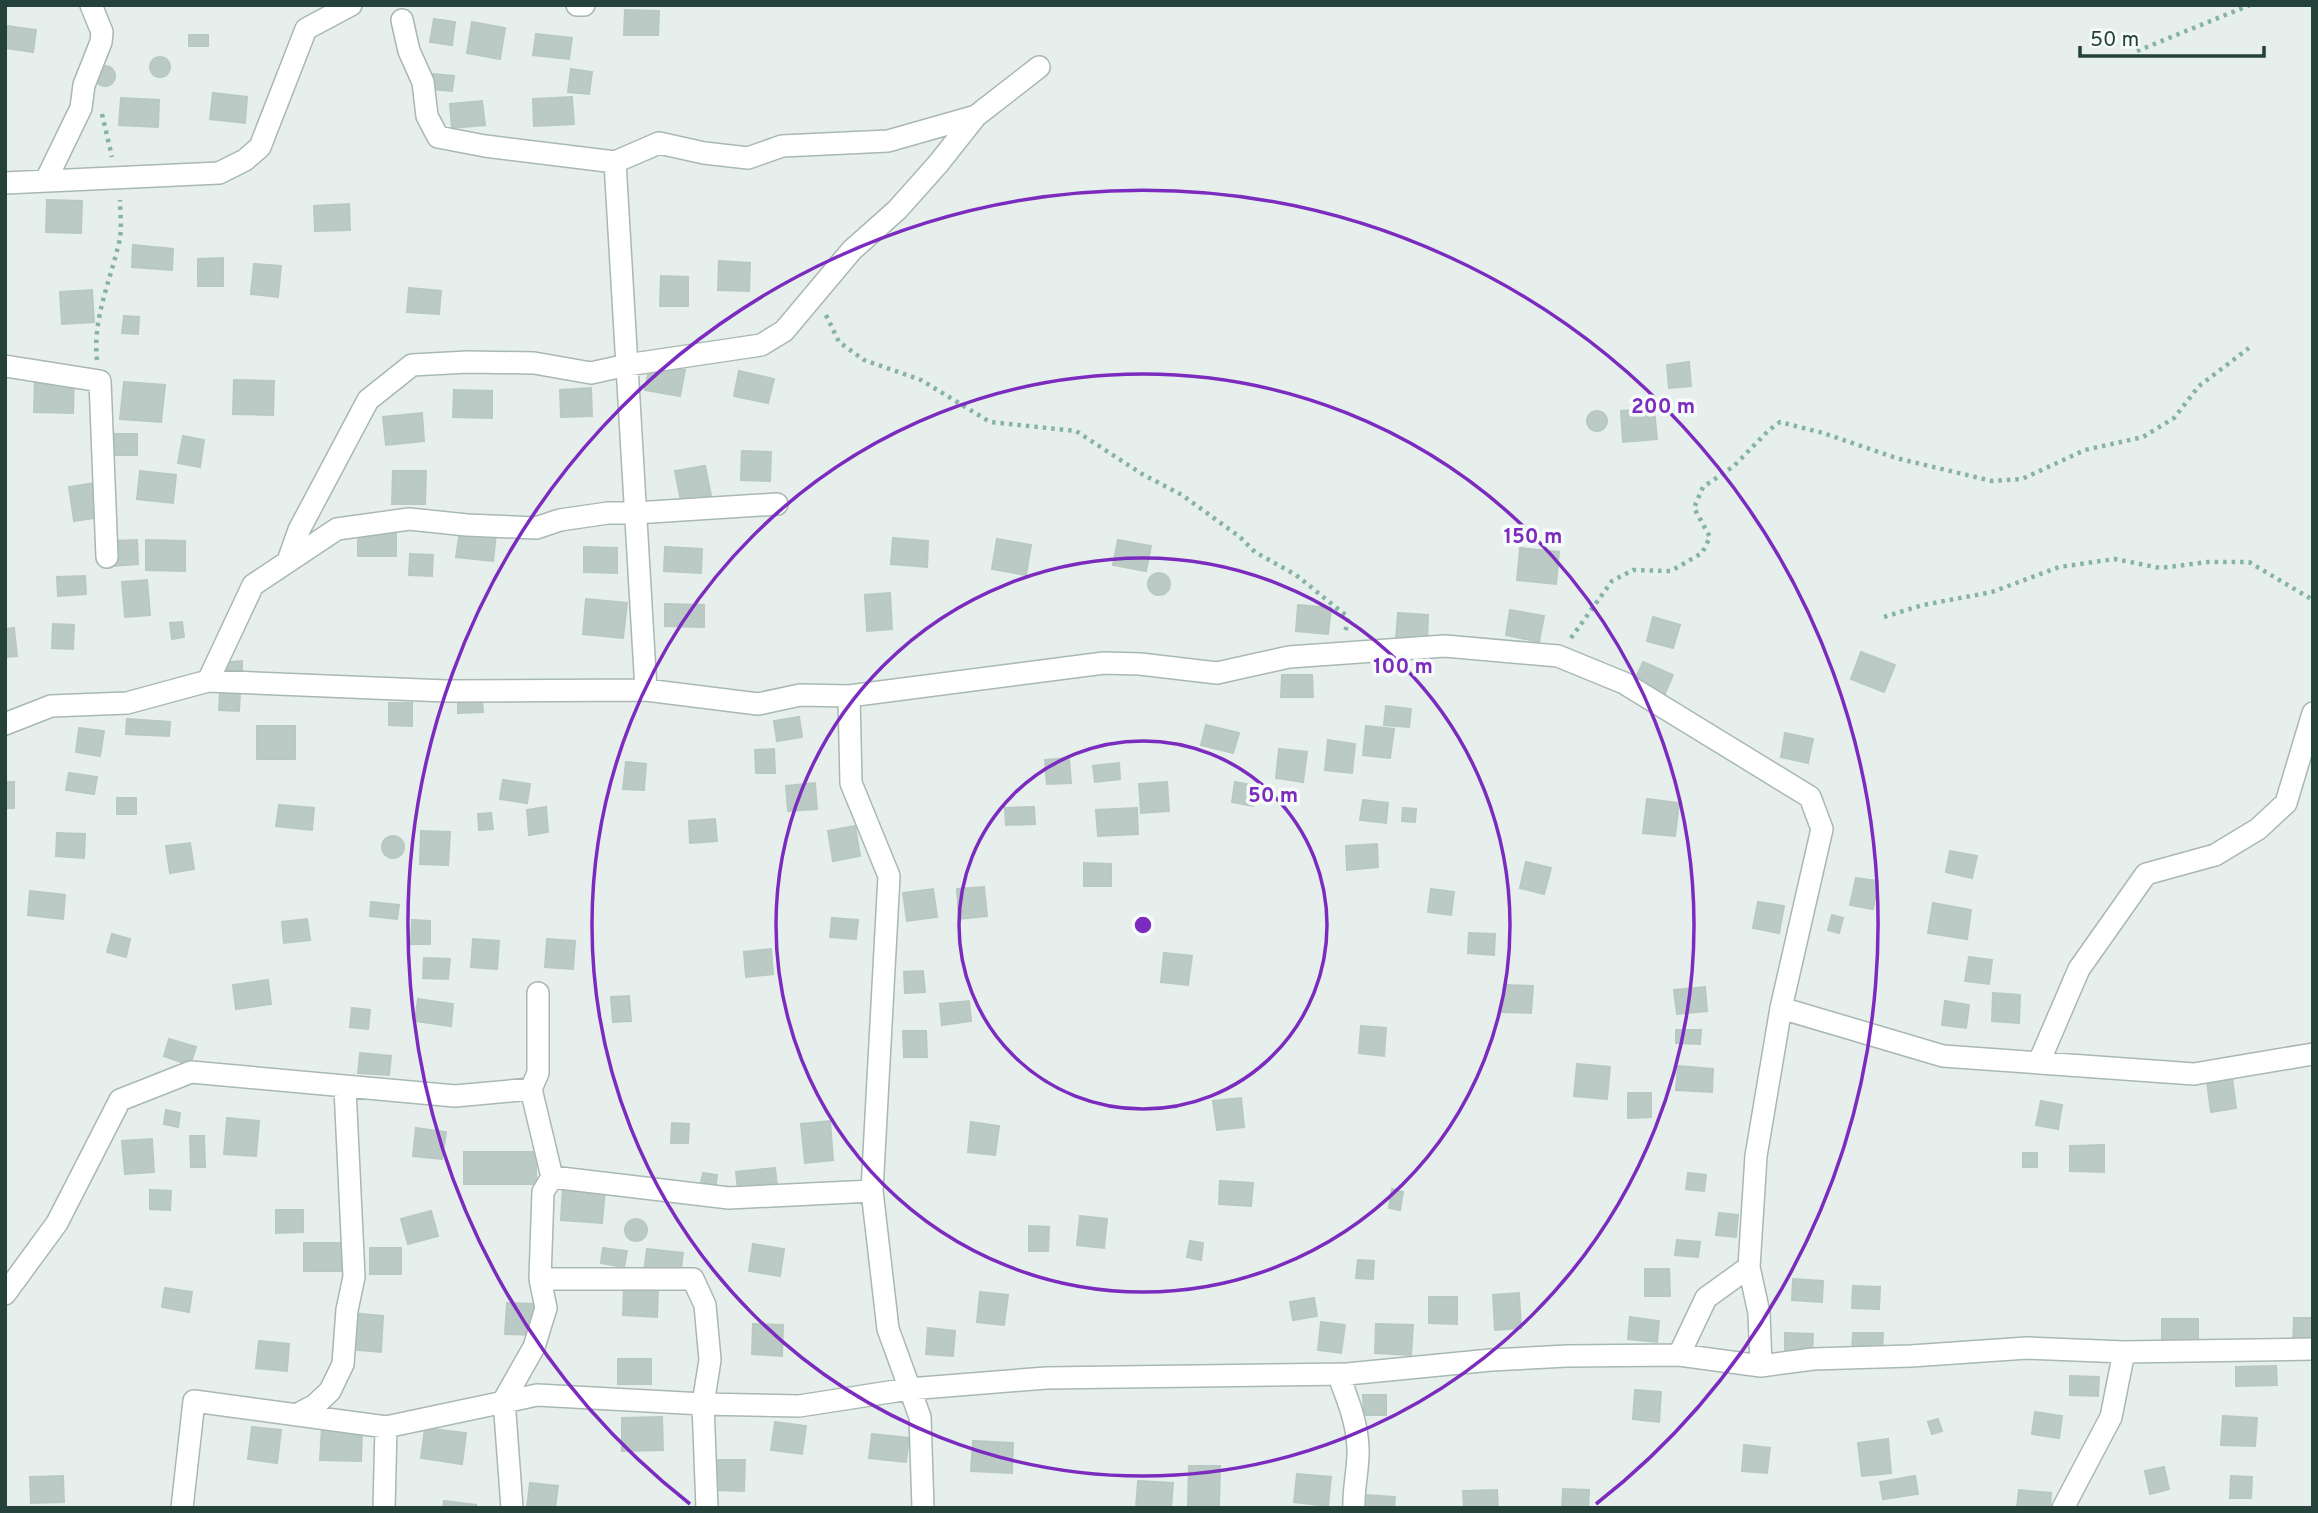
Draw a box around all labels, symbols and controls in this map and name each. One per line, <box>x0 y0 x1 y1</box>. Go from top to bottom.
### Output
scale bar <box>2080 14 2264 58</box>
text: 50 m <box>2090 27 2139 54</box>
text: 200 m <box>1631 394 1695 421</box>
text: 150 m <box>1504 524 1562 551</box>
text: 100 m <box>1373 654 1433 681</box>
text: 50 m <box>1248 783 1298 810</box>
centre of rings <box>1131 913 1155 937</box>

